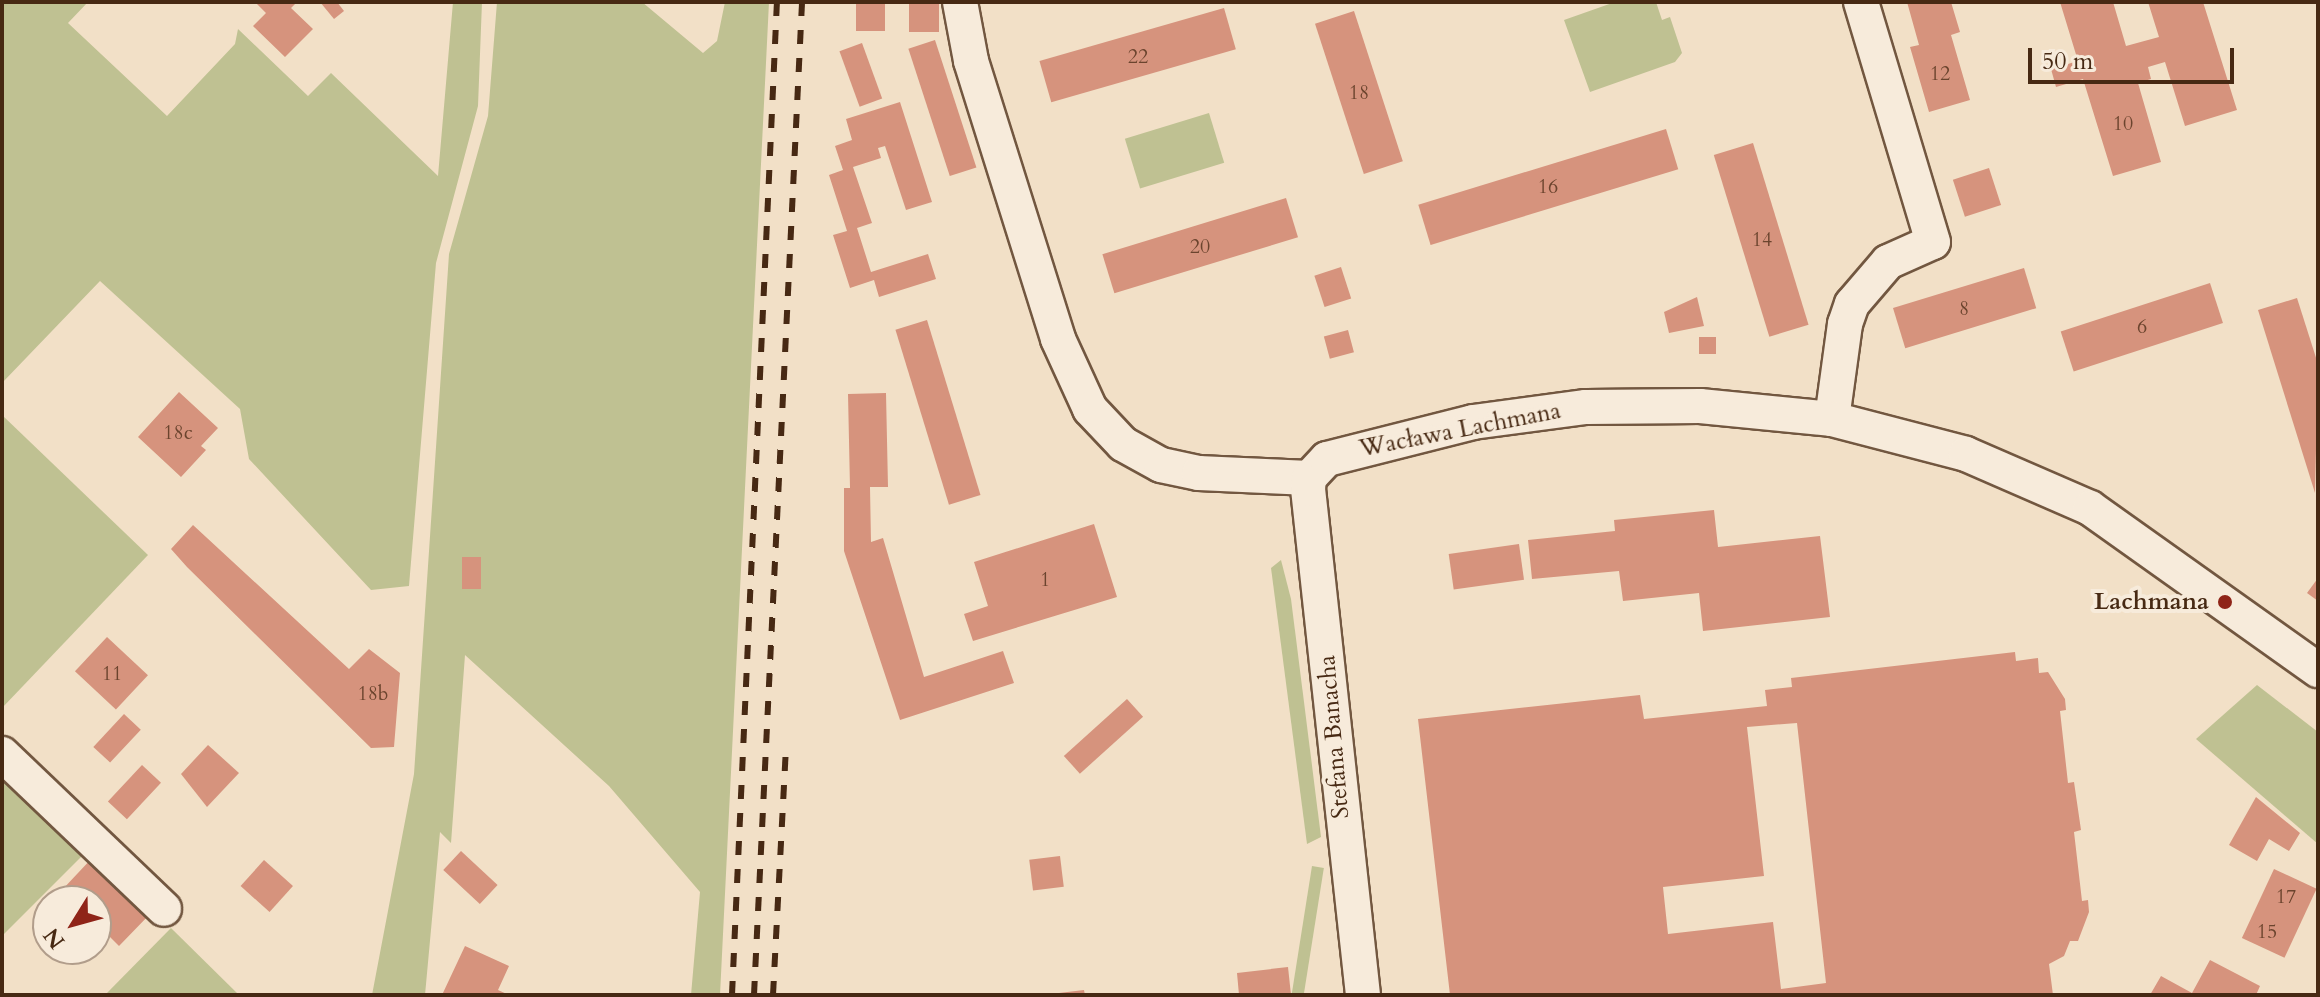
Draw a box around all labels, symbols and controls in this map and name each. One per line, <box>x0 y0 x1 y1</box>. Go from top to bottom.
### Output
scale bar <box>2032 32 2238 82</box>
house number: 22 <box>1128 44 1148 68</box>
text: 50 m <box>2042 45 2093 78</box>
house number: 12 <box>1930 61 1950 85</box>
house number: 18 <box>1349 80 1369 104</box>
house number: 10 <box>2113 111 2133 135</box>
house number: 16 <box>1538 174 1558 198</box>
house number: 14 <box>1752 227 1772 251</box>
house number: 20 <box>1190 234 1210 258</box>
house number: 8 <box>1959 296 1969 320</box>
house number: 6 <box>2137 314 2147 338</box>
street label: Wacława Lachmana <box>1357 396 1563 464</box>
house number: 18c <box>163 420 193 444</box>
house number: 1 <box>1040 567 1050 591</box>
place label: Lachmana <box>2094 588 2209 616</box>
marker: Lachmana <box>2216 593 2234 611</box>
street label: Stefana Banacha <box>1313 654 1355 820</box>
house number: 11 <box>102 661 122 685</box>
house number: 18b <box>357 681 389 705</box>
house number: 17 <box>2276 884 2296 908</box>
north arrow <box>32 885 112 965</box>
house number: 15 <box>2257 919 2277 943</box>
text: N <box>37 922 72 955</box>

